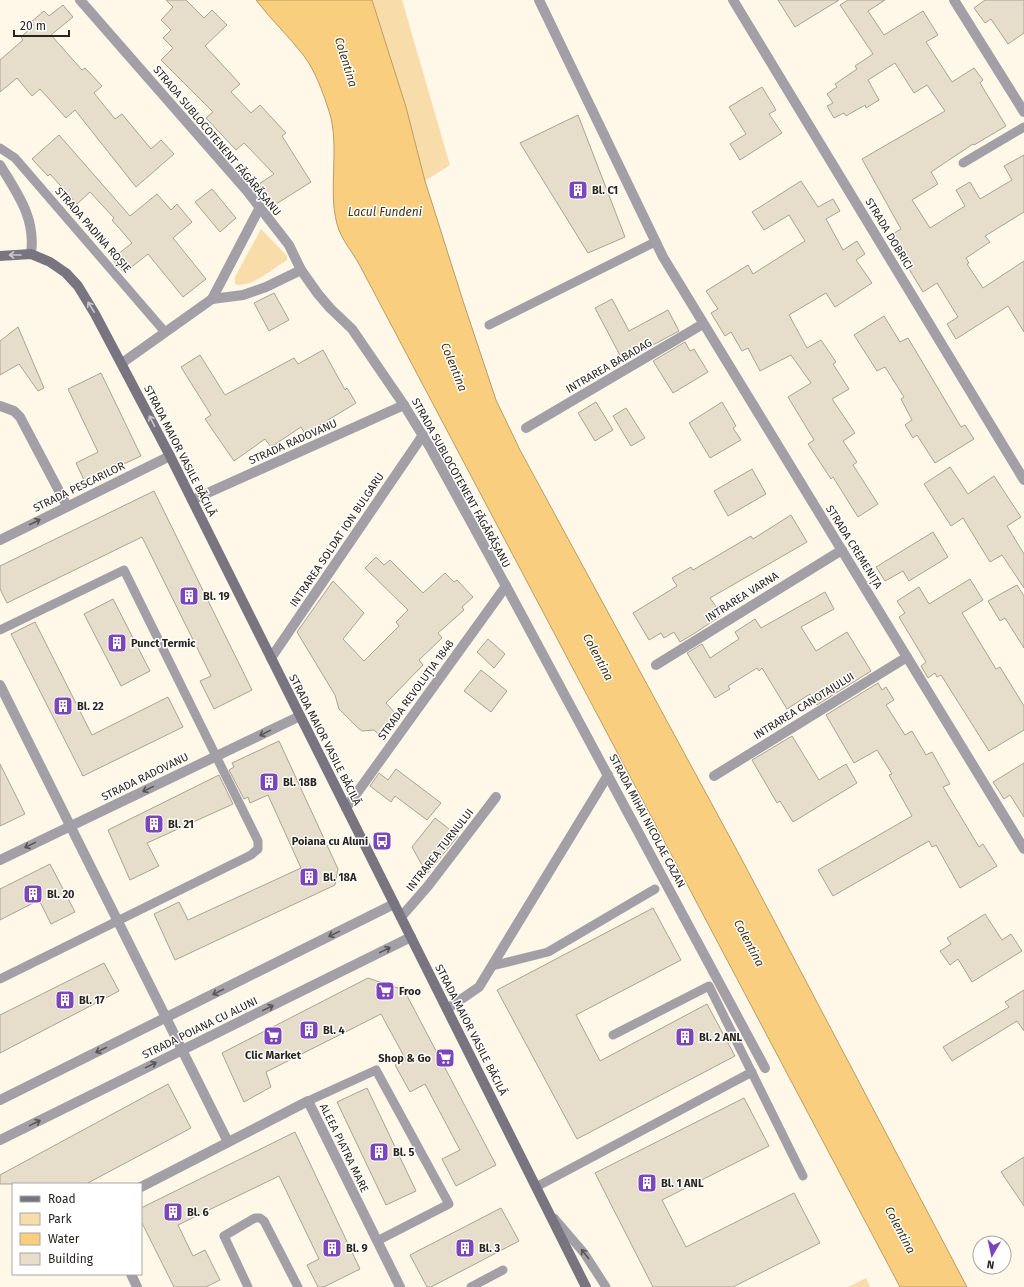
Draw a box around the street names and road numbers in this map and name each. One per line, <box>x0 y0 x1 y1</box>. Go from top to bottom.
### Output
street label: STRADA SUBLOCOTENENT FĂGĂRĂȘANU <box>150 63 284 219</box>
street label: STRADA PADINA ROȘIE <box>52 185 134 275</box>
street label: STRADA DOBRICI <box>862 196 916 272</box>
street label: INTRAREA BABADAG <box>564 336 654 396</box>
street label: STRADA MAIOR VASILE BĂCILĂ <box>141 383 219 519</box>
street label: STRADA SUBLOCOTENENT FĂGĂRĂȘANU <box>409 396 513 570</box>
street label: STRADA RADOVANU <box>247 417 339 467</box>
street label: STRADA PESCARILOR <box>31 459 127 515</box>
street label: INTRAREA SOLDAT ION BULGARU <box>287 470 387 610</box>
street label: STRADA CREMENIȚA <box>822 503 885 592</box>
street label: INTRAREA VARNA <box>703 569 782 625</box>
street label: STRADA REVOLUȚIA 1848 <box>375 638 457 743</box>
street label: INTRAREA CANOTAJULUI <box>751 670 857 742</box>
street label: STRADA MAIOR VASILE BĂCILĂ <box>286 672 364 808</box>
street label: STRADA RADOVANU <box>99 750 191 804</box>
street label: STRADA MIHAI NICOLAE CAZAN <box>606 752 688 890</box>
street label: INTRAREA TURNULUI <box>404 806 476 894</box>
street label: STRADA MAIOR VASILE BĂCILĂ <box>432 962 510 1098</box>
street label: STRADA POIANA CU ALUNI <box>140 994 260 1062</box>
street label: ALEEA PIATRA MARE <box>317 1102 371 1195</box>

